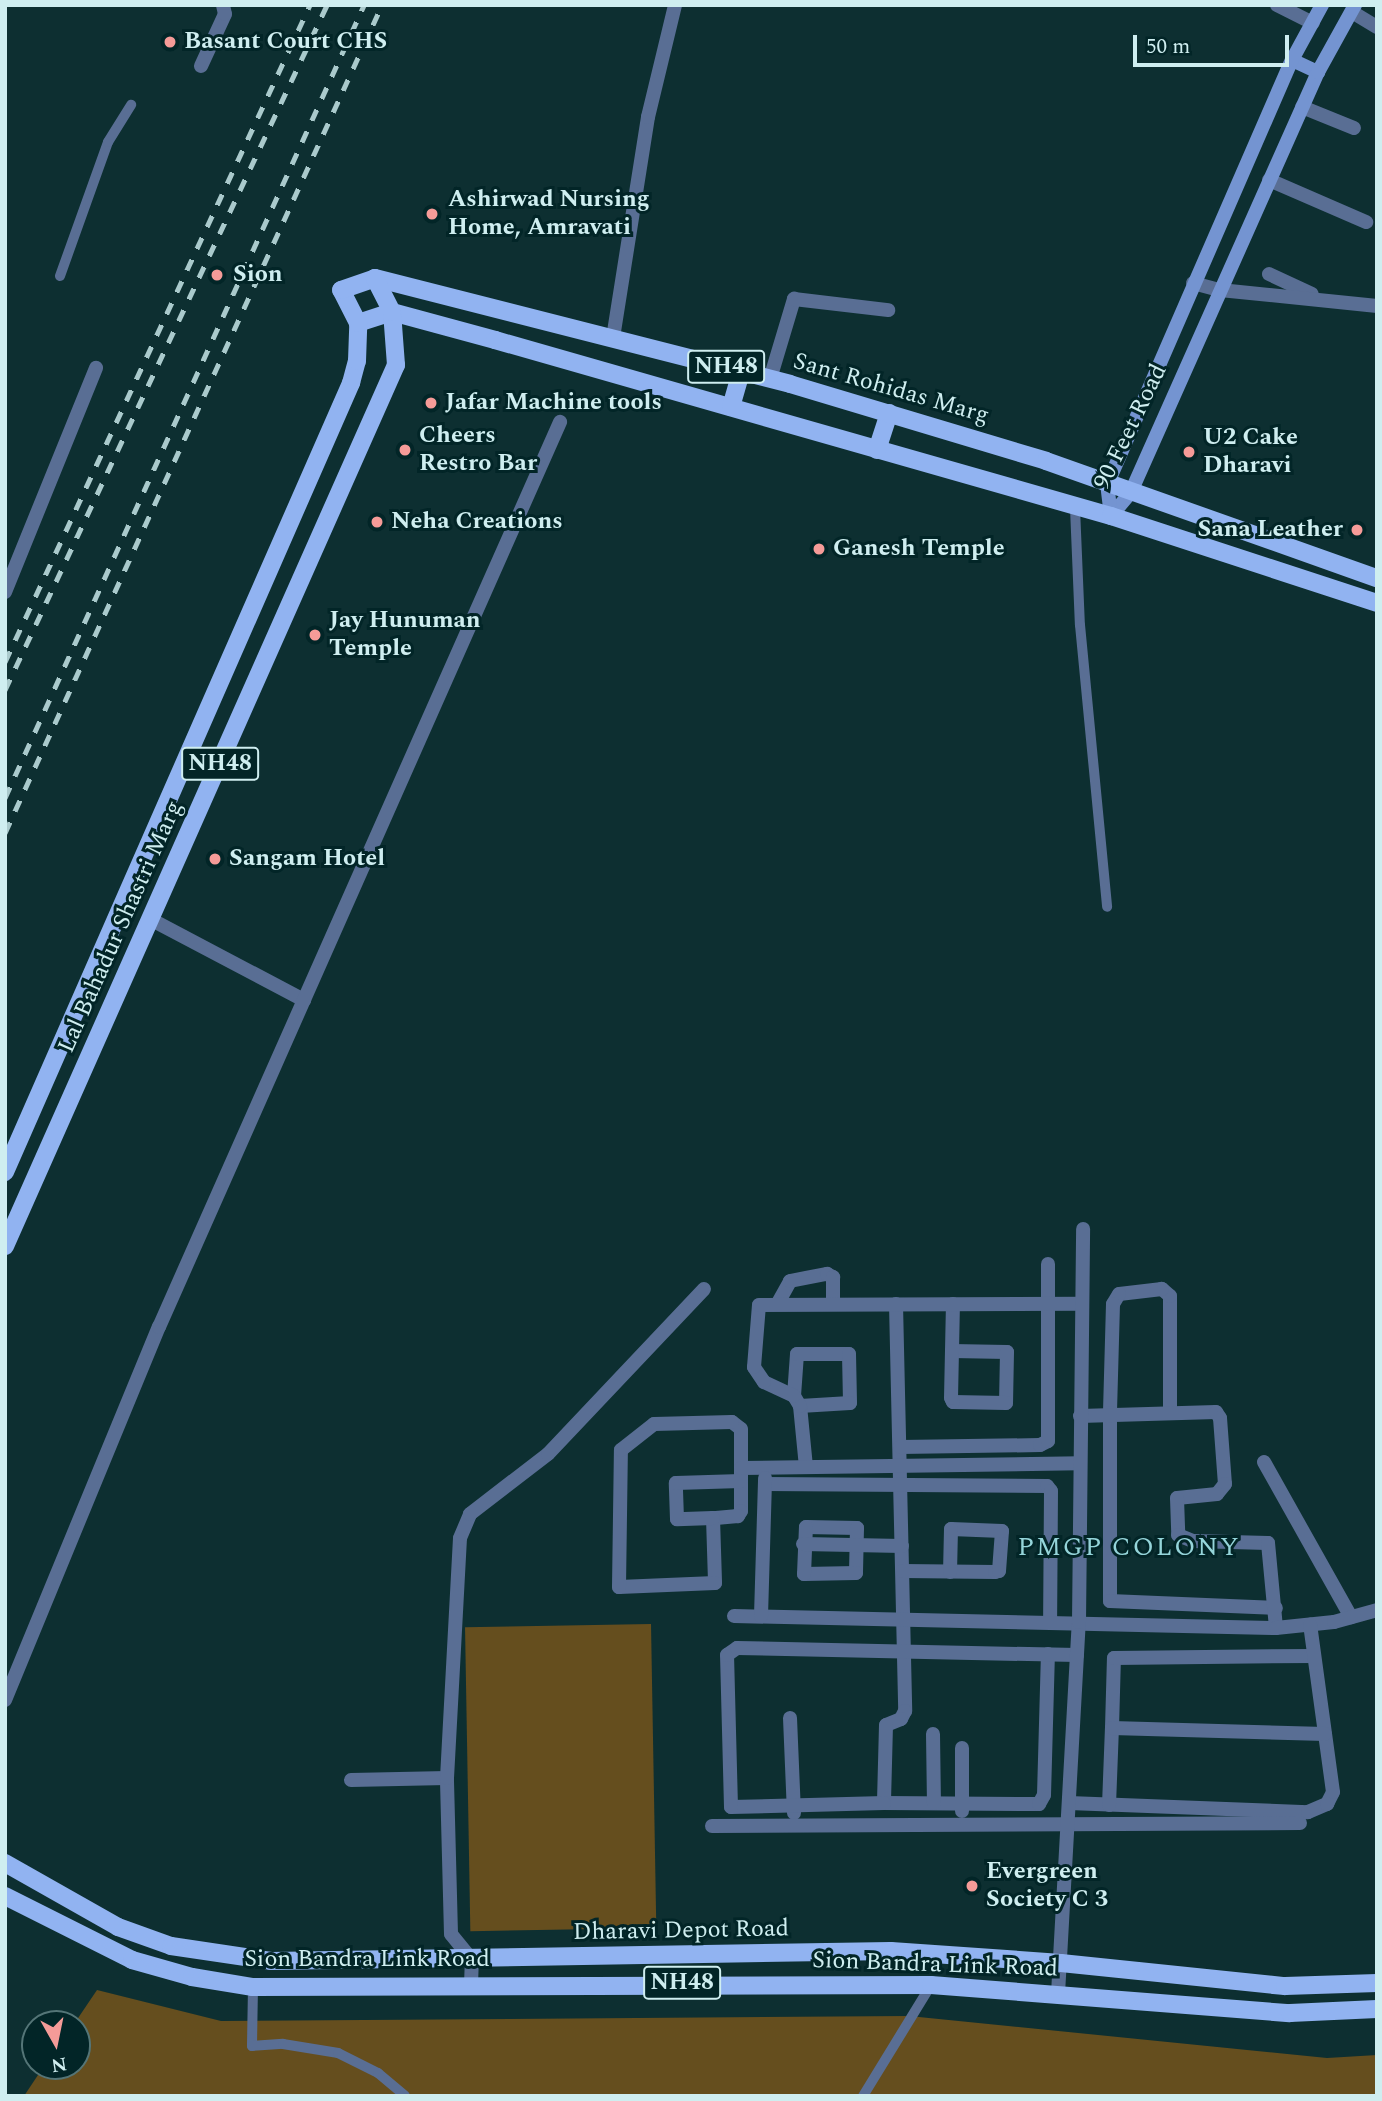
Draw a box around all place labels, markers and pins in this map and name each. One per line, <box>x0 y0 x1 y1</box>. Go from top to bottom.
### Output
place label: Basant Court CHS <box>184 28 387 56</box>
marker: Basant Court CHS <box>162 34 178 50</box>
place label: Ashirwad Nursing Home, Amravati <box>448 186 650 242</box>
marker: Ashirwad Nursing Home, Amravati <box>422 204 442 224</box>
place label: Sion <box>233 261 283 289</box>
marker: Sion <box>207 265 227 285</box>
place label: Jafar Machine tools <box>445 389 662 417</box>
marker: Jafar Machine tools <box>423 395 439 411</box>
place label: Cheers Restro Bar <box>419 422 537 478</box>
place label: U2 Cake Dharavi <box>1203 424 1298 480</box>
marker: Cheers Restro Bar <box>397 442 413 458</box>
marker: U2 Cake Dharavi <box>1181 444 1197 460</box>
place label: Neha Creations <box>391 508 563 536</box>
marker: Neha Creations <box>369 514 385 530</box>
place label: Sana Leather <box>1197 516 1343 544</box>
marker: Sana Leather <box>1349 522 1365 538</box>
place label: Ganesh Temple <box>833 535 1005 563</box>
marker: Ganesh Temple <box>811 541 827 557</box>
place label: Jay Hunuman Temple <box>329 607 481 663</box>
marker: Jay Hunuman Temple <box>307 627 323 643</box>
place label: Sangam Hotel <box>229 845 385 873</box>
marker: Sangam Hotel <box>207 851 223 867</box>
place label: Evergreen Society C 3 <box>986 1858 1108 1914</box>
marker: Evergreen Society C 3 <box>964 1878 980 1894</box>

